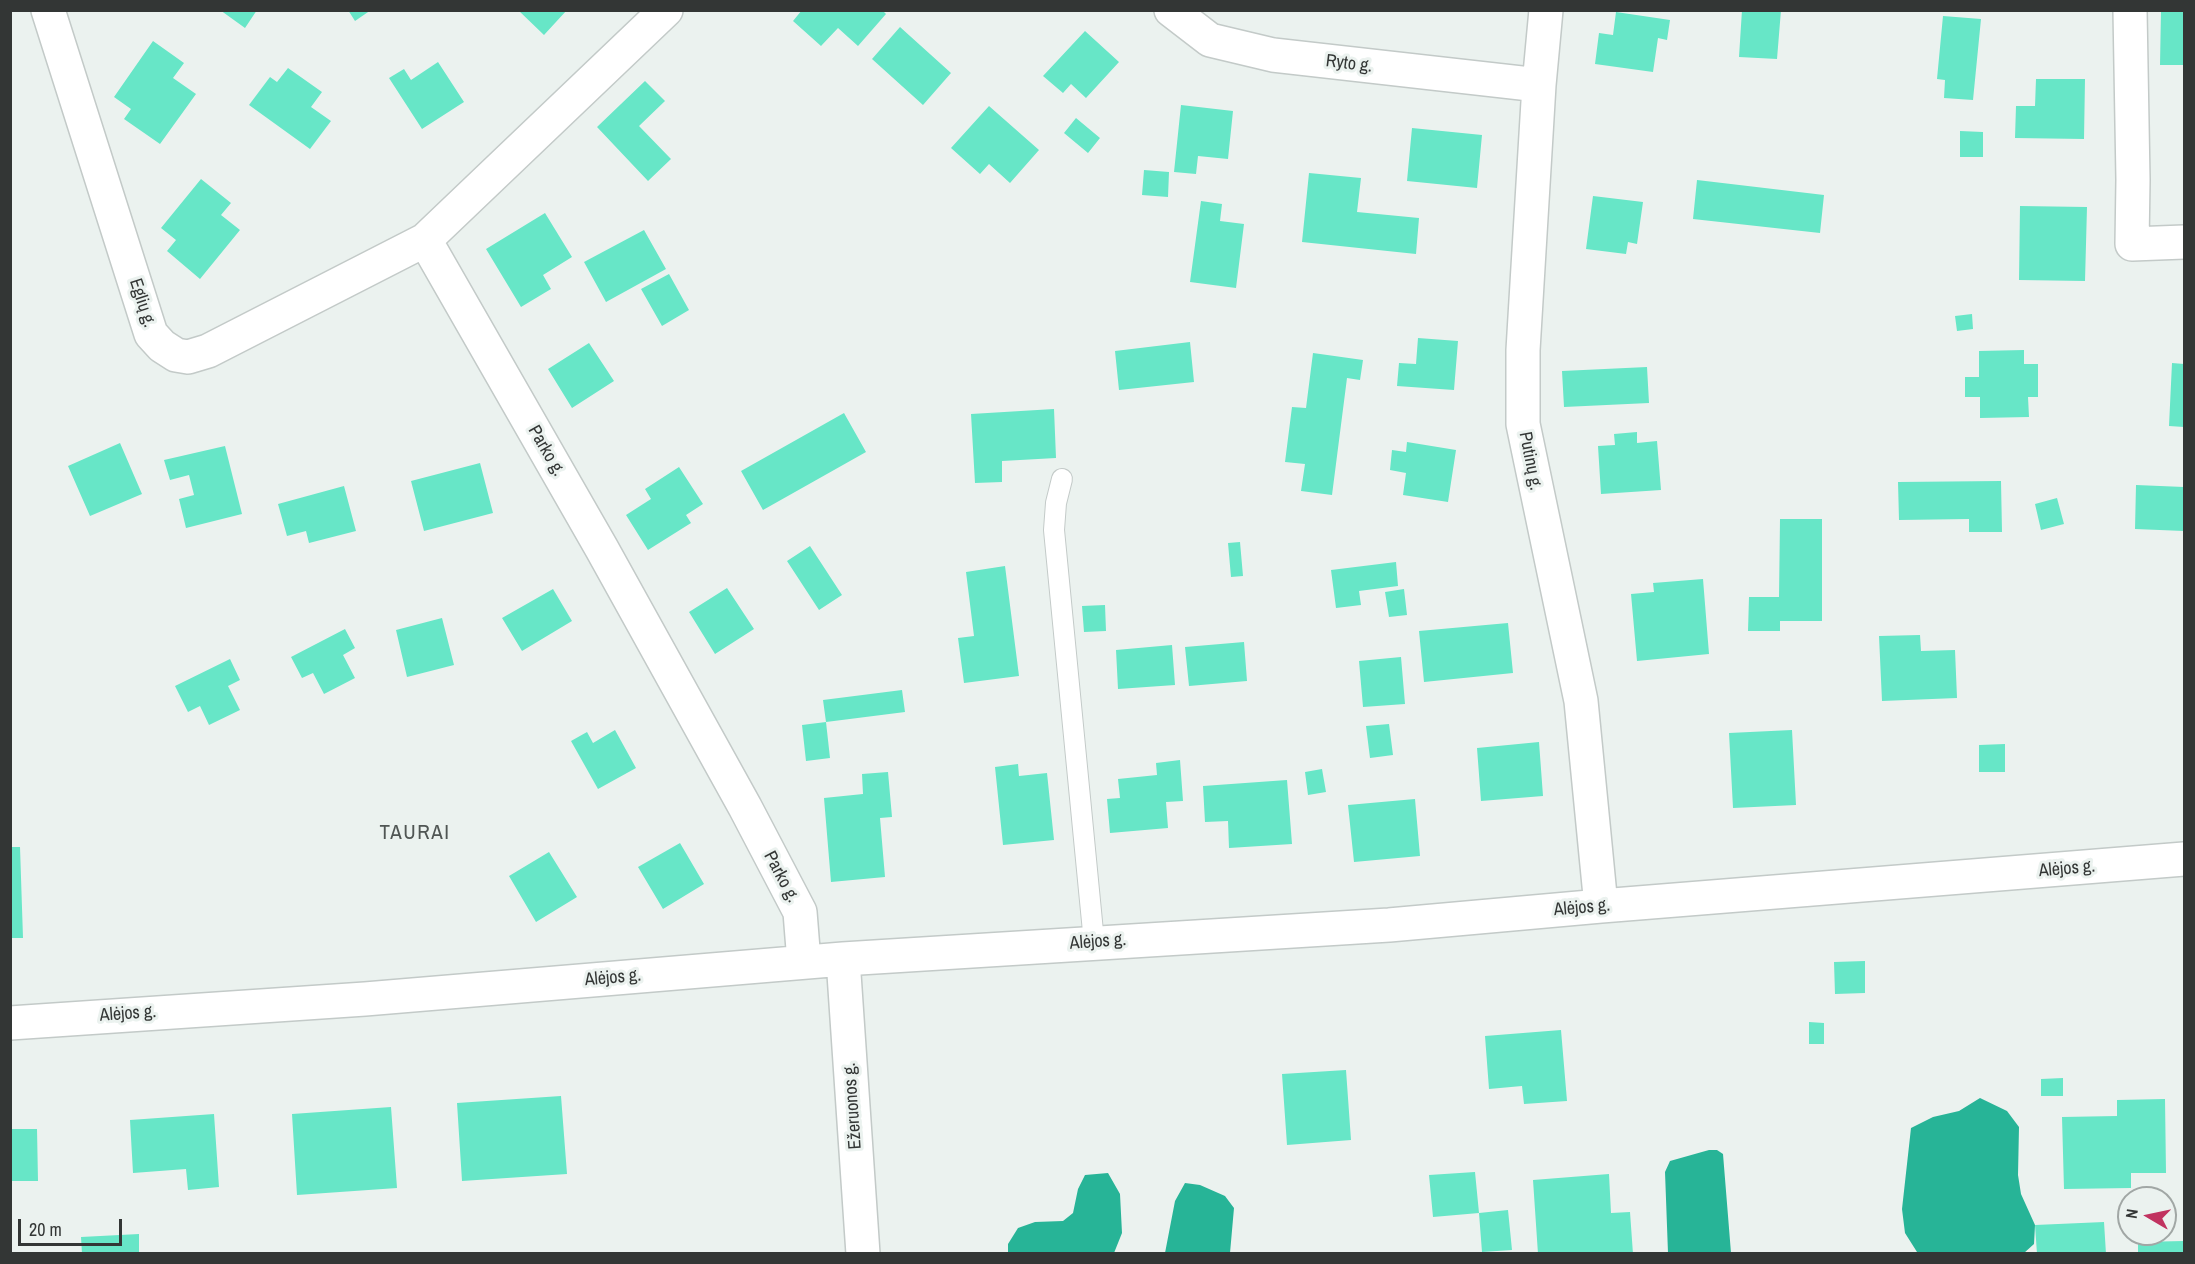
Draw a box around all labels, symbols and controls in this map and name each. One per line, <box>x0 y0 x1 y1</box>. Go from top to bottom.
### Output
street label: Ryto g. <box>1324 50 1374 78</box>
street label: Eglių g. <box>124 276 160 330</box>
street label: Parko g. <box>523 422 569 480</box>
street label: Putinų g. <box>1514 430 1546 492</box>
district label: TAURAI <box>380 820 450 846</box>
street label: Parko g. <box>759 848 803 906</box>
street label: Alėjos g. <box>2038 856 2096 882</box>
street label: Alėjos g. <box>1553 895 1611 921</box>
street label: Alėjos g. <box>1069 929 1127 955</box>
street label: Alėjos g. <box>584 965 642 991</box>
street label: Alėjos g. <box>99 1001 157 1027</box>
street label: Ežeruonos g. <box>839 1062 867 1150</box>
north arrow <box>2117 1186 2177 1246</box>
scale bar <box>21 1207 124 1245</box>
text: N <box>2120 1207 2143 1220</box>
text: 20 m <box>29 1217 62 1242</box>

